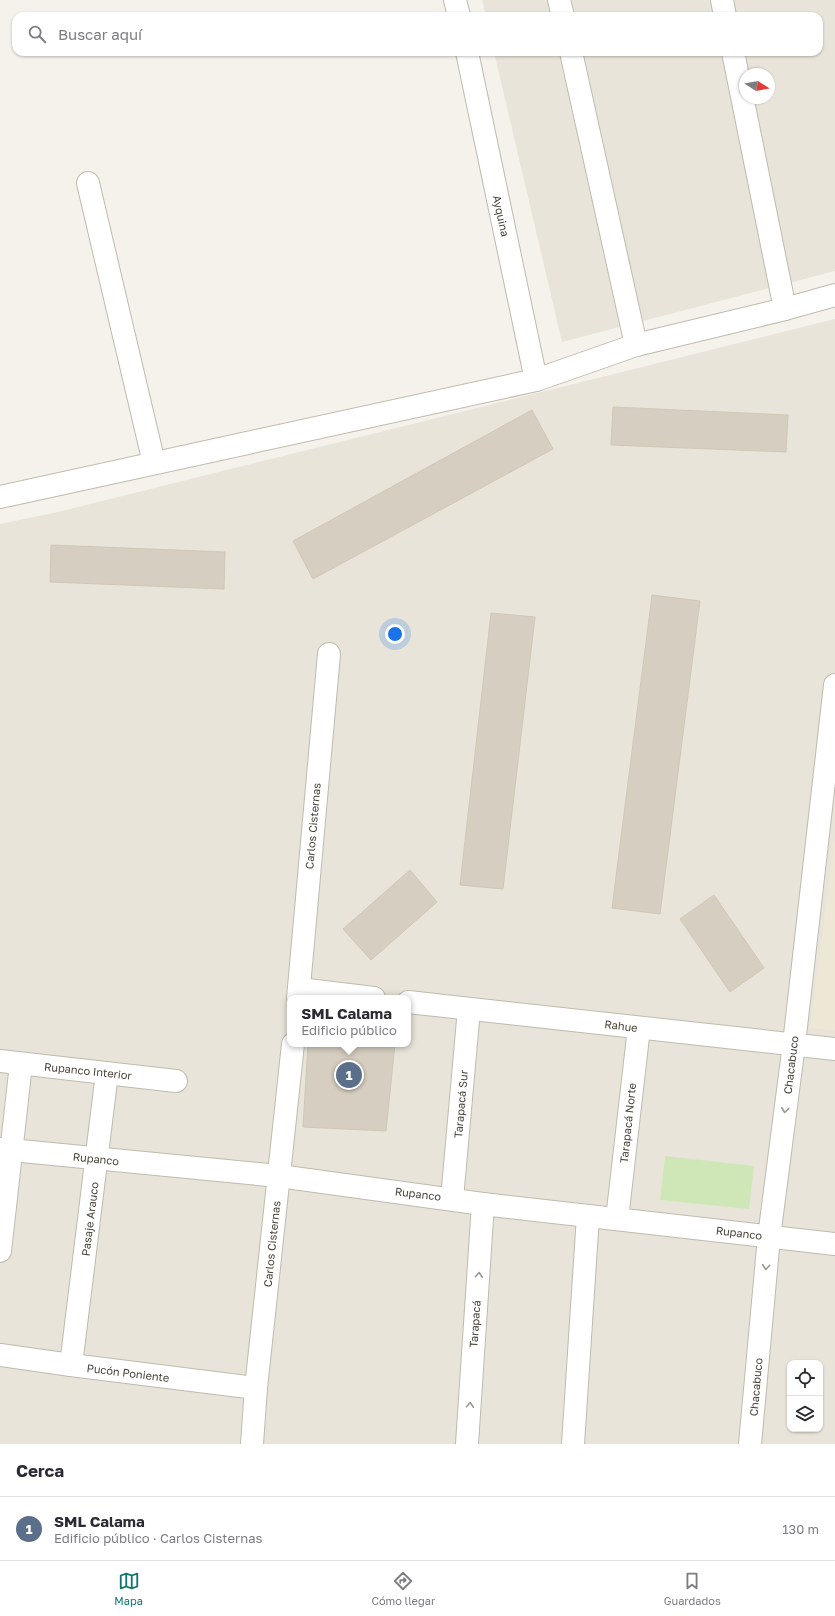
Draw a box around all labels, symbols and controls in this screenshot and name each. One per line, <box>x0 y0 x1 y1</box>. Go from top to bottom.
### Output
search box <box>12 12 823 56</box>
icon: search <box>26 23 48 45</box>
text: Buscar aquí <box>58 25 142 43</box>
north arrow <box>739 68 775 104</box>
street label: Ayquina <box>491 194 512 238</box>
your location <box>385 624 405 644</box>
street label: Carlos Cisternas <box>302 782 323 870</box>
popup <box>287 995 411 1047</box>
text: SML Calama <box>301 1004 392 1022</box>
street label: Rahue <box>604 1017 638 1034</box>
text: Edificio público <box>301 1022 397 1038</box>
street label: Chacabuco <box>780 1035 801 1095</box>
street label: Rupanco Interior <box>44 1059 133 1082</box>
pin: 1 <box>336 1060 362 1090</box>
street label: Tarapacá Sur <box>451 1069 470 1139</box>
street label: Tarapacá Norte <box>617 1082 638 1164</box>
one-way arrow <box>781 1107 790 1114</box>
street label: Rupanco <box>72 1150 120 1167</box>
street label: Pasaje Arauco <box>79 1181 101 1257</box>
street label: Rupanco <box>394 1184 442 1203</box>
street label: Carlos Cisternas <box>261 1200 283 1288</box>
street label: Rupanco <box>715 1223 763 1242</box>
one-way arrow <box>762 1264 771 1270</box>
one-way arrow <box>474 1272 483 1278</box>
street label: Tarapacá <box>466 1300 483 1348</box>
street label: Chacabuco <box>746 1357 765 1417</box>
map controls <box>787 1360 823 1432</box>
button: locate <box>787 1360 823 1396</box>
street label: Pucón Poniente <box>86 1361 170 1384</box>
button: layers <box>787 1396 823 1432</box>
one-way arrow <box>466 1402 474 1408</box>
text: Cerca <box>16 1460 64 1481</box>
text: SML Calama <box>54 1512 145 1530</box>
text: 1 <box>26 1521 32 1537</box>
text: 130 m <box>782 1521 819 1537</box>
text: Edificio público · Carlos Cisternas <box>54 1530 262 1546</box>
tab: Mapa <box>114 1570 143 1607</box>
tab: Cómo llegar <box>371 1570 435 1607</box>
tab: Guardados <box>664 1570 721 1607</box>

